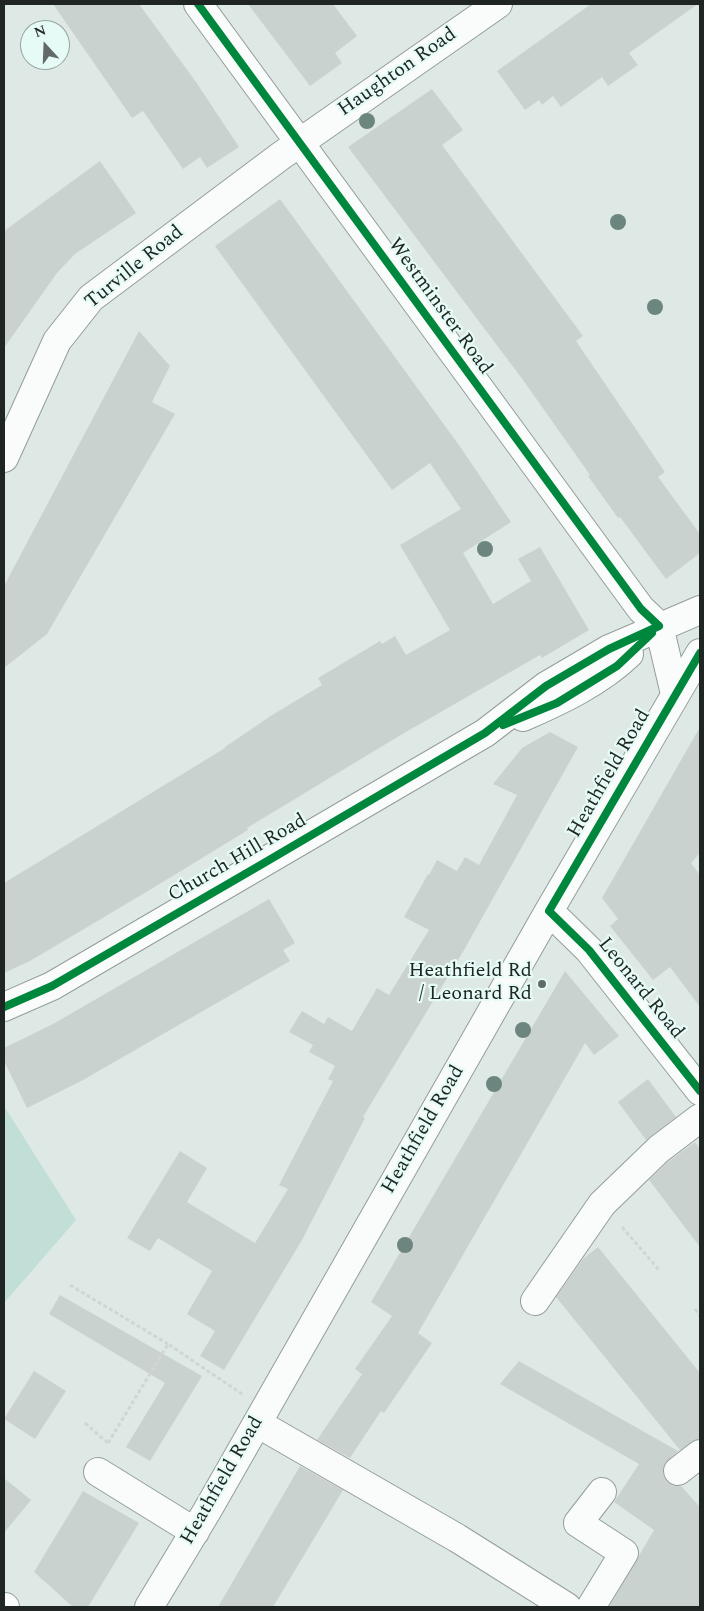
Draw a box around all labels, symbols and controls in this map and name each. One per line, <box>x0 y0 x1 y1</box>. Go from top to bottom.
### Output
north arrow <box>20 20 70 70</box>
text: N <box>31 20 49 43</box>
street label: Haughton Road <box>334 23 462 123</box>
street label: Turville Road <box>81 221 189 315</box>
street label: Westminster Road <box>381 234 497 380</box>
street label: Heathfield Road <box>564 706 656 842</box>
street label: Church Hill Road <box>165 810 311 908</box>
street label: Leonard Road <box>592 933 688 1045</box>
place label: Heathfield Rd / Leonard Rd <box>408 960 532 1007</box>
marker: Heathfield Rd / Leonard Rd <box>536 978 548 990</box>
street label: Heathfield Road <box>378 1062 470 1198</box>
street label: Heathfield Road <box>177 1413 269 1549</box>

